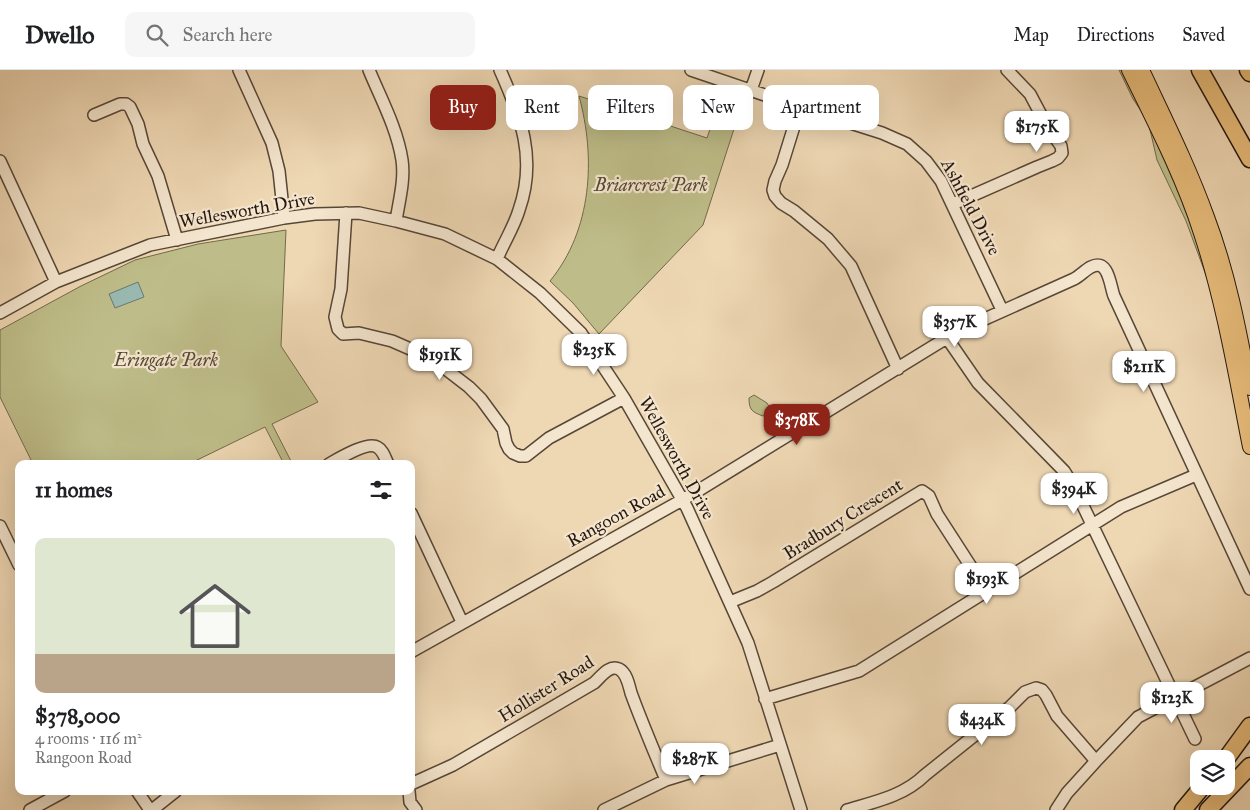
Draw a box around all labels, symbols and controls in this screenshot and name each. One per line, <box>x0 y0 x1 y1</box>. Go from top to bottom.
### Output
search box <box>125 12 475 57</box>
text: Dwello <box>25 20 95 50</box>
icon: search <box>143 21 171 49</box>
text: Search here <box>183 23 273 46</box>
text: Map <box>1013 24 1049 46</box>
text: Directions <box>1077 24 1154 46</box>
text: Saved <box>1182 24 1225 46</box>
chip: Buy <box>430 85 496 130</box>
chip: Rent <box>506 85 578 130</box>
chip: Filters <box>588 85 673 130</box>
chip: New <box>683 85 753 130</box>
chip: Apartment <box>763 85 879 130</box>
pin: $175K <box>1002 111 1072 153</box>
text: $175K <box>1015 117 1059 136</box>
street label: Ashfield Drive <box>936 154 1006 259</box>
park label: Briarcrest Park <box>593 174 708 196</box>
street label: Wellesworth Drive <box>178 187 316 233</box>
pin: $357K <box>920 306 990 348</box>
text: $357K <box>933 312 977 331</box>
pin: $235K <box>559 334 629 376</box>
pin: $191K <box>405 338 475 381</box>
text: $235K <box>573 340 615 359</box>
text: $191K <box>419 345 461 364</box>
park label: Eringate Park <box>113 349 218 371</box>
pin: $211K <box>1109 350 1179 393</box>
text: $211K <box>1123 357 1165 376</box>
street label: Wellesworth Drive <box>634 393 720 523</box>
pin: $378K <box>762 404 832 446</box>
text: $378K <box>775 410 819 429</box>
pin: $394K <box>1039 472 1109 515</box>
street label: Bradbury Crescent <box>779 473 907 565</box>
icon: filters <box>367 476 395 504</box>
text: 11 homes <box>35 477 112 503</box>
text: $394K <box>1052 479 1096 498</box>
street label: Rangoon Road <box>563 480 669 553</box>
pin: $193K <box>952 562 1022 605</box>
text: $193K <box>966 569 1008 588</box>
icon: home <box>170 571 260 661</box>
street label: Hollister Road <box>494 651 598 727</box>
pin: $123K <box>1137 682 1207 724</box>
text: $123K <box>1151 688 1193 707</box>
text: $378,000 <box>35 703 120 729</box>
pin: $434K <box>947 704 1017 746</box>
text: $434K <box>959 710 1005 729</box>
text: 4 rooms · 116 m² <box>35 729 142 748</box>
pin: $287K <box>660 742 730 785</box>
text: Rangoon Road <box>35 748 132 767</box>
text: $287K <box>672 749 718 768</box>
map controls <box>1190 750 1235 795</box>
button: layers <box>1190 750 1235 795</box>

